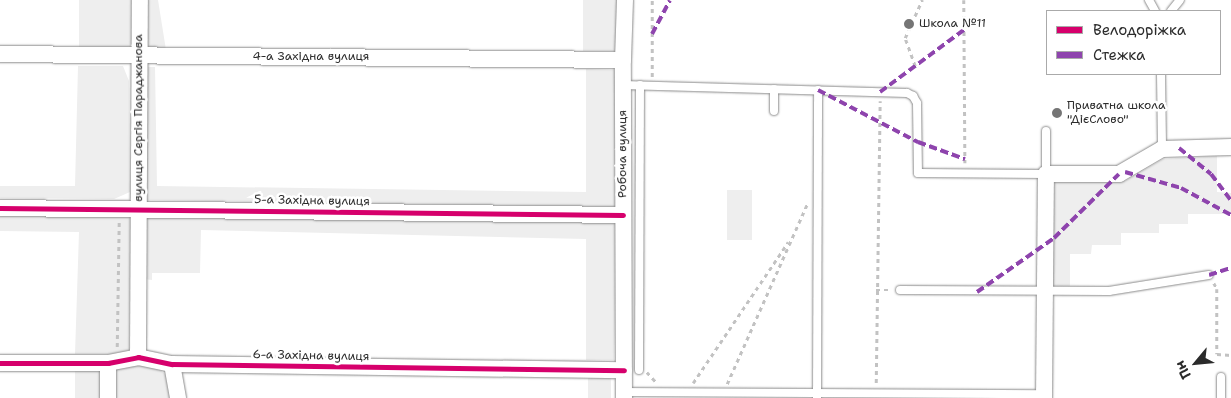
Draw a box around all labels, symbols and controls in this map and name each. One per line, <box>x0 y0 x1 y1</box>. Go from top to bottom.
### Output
legend <box>1046 10 1221 75</box>
place label: Школа №11 <box>919 17 986 31</box>
marker: Школа №11 <box>903 18 915 30</box>
text: Велодоріжка <box>1093 20 1186 40</box>
street label: вулиця Сергія Параджанова <box>132 34 146 202</box>
text: Стежка <box>1093 45 1145 65</box>
street label: 4-а Західна вулиця <box>253 50 369 64</box>
place label: Приватна школа "ДієСлово" <box>1067 99 1165 127</box>
marker: Приватна школа "ДієСлово" <box>1051 107 1063 119</box>
street label: Робоча вулиця <box>616 110 630 198</box>
street label: 5-а Західна вулиця <box>254 193 370 209</box>
north arrow <box>1171 338 1221 388</box>
street label: 6-а Західна вулиця <box>253 348 369 364</box>
text: Пн <box>1170 358 1195 382</box>

